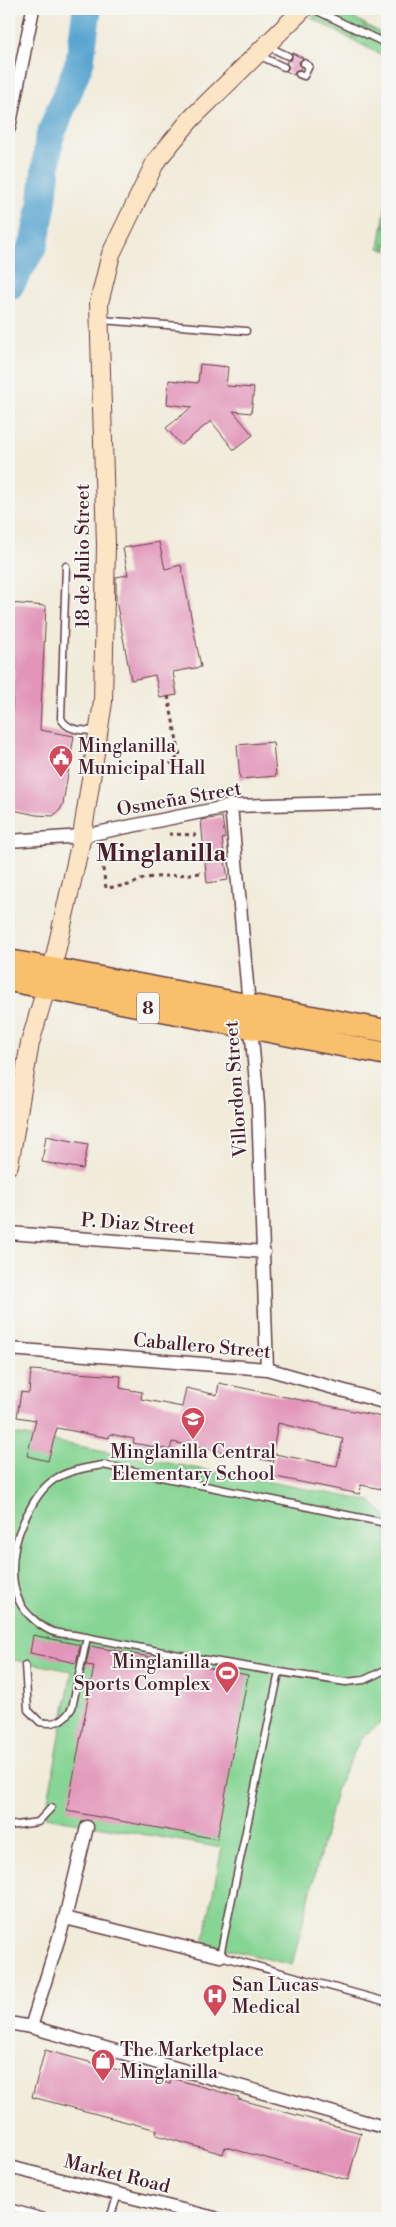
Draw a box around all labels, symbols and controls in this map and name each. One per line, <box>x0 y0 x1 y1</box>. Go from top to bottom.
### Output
street label: 18 de Julio Street <box>71 483 95 628</box>
place label: Minglanilla Municipal Hall <box>78 734 206 780</box>
public building icon: Minglanilla Municipal Hall <box>48 744 74 778</box>
street label: Osmeña Street <box>115 776 243 822</box>
district label: Minglanilla <box>96 839 227 869</box>
road number: 8 <box>137 992 159 1024</box>
street label: Villordon Street <box>219 1020 253 1159</box>
street label: P. Diaz Street <box>80 1208 196 1240</box>
street label: Caballero Street <box>132 1328 272 1364</box>
school or university icon: Minglanilla Central Elementary School <box>180 1406 206 1440</box>
place label: Minglanilla Central Elementary School <box>110 1440 276 1486</box>
place label: Minglanilla Sports Complex <box>74 1650 210 1696</box>
sports icon: Minglanilla Sports Complex <box>214 1660 240 1694</box>
place label: San Lucas Medical <box>232 1973 319 2019</box>
hospital icon: San Lucas Medical <box>202 1983 228 2017</box>
place label: The Marketplace Minglanilla <box>120 2038 264 2084</box>
shop icon: The Marketplace Minglanilla <box>90 2048 116 2082</box>
street label: Market Road <box>61 2149 173 2199</box>

